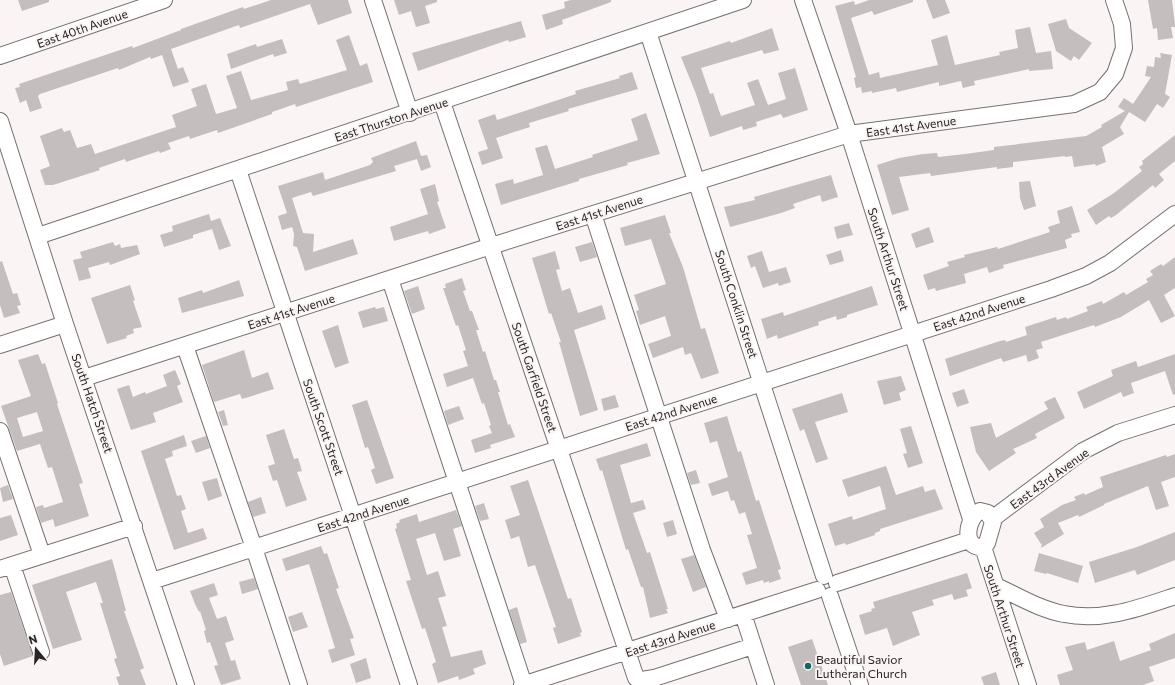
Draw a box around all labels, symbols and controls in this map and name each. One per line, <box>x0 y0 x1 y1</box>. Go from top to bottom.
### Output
street label: East 40th Avenue <box>35 6 129 50</box>
street label: East Thurston Avenue <box>332 94 450 144</box>
street label: East 41st Avenue <box>865 113 957 139</box>
street label: East 41st Avenue <box>554 191 644 233</box>
street label: South Arthur Street <box>866 206 912 312</box>
street label: South Conklin Street <box>713 248 761 360</box>
street label: East 41st Avenue <box>246 290 336 332</box>
street label: East 42nd Avenue <box>931 291 1027 333</box>
street label: South Garfield Street <box>510 320 560 434</box>
street label: South Hatch Street <box>69 351 117 455</box>
street label: South Scott Street <box>301 377 347 477</box>
street label: East 42nd Avenue <box>623 391 719 433</box>
street label: East 43rd Avenue <box>1007 445 1091 511</box>
street label: East 42nd Avenue <box>315 492 411 534</box>
street label: South Arthur Street <box>982 563 1028 669</box>
street label: East 43rd Avenue <box>623 617 717 659</box>
north arrow <box>16 629 56 669</box>
text: N <box>27 632 39 646</box>
place label: Beautiful Savior Lutheran Church <box>816 652 907 680</box>
marker: Beautiful Savior Lutheran Church <box>803 661 813 671</box>

